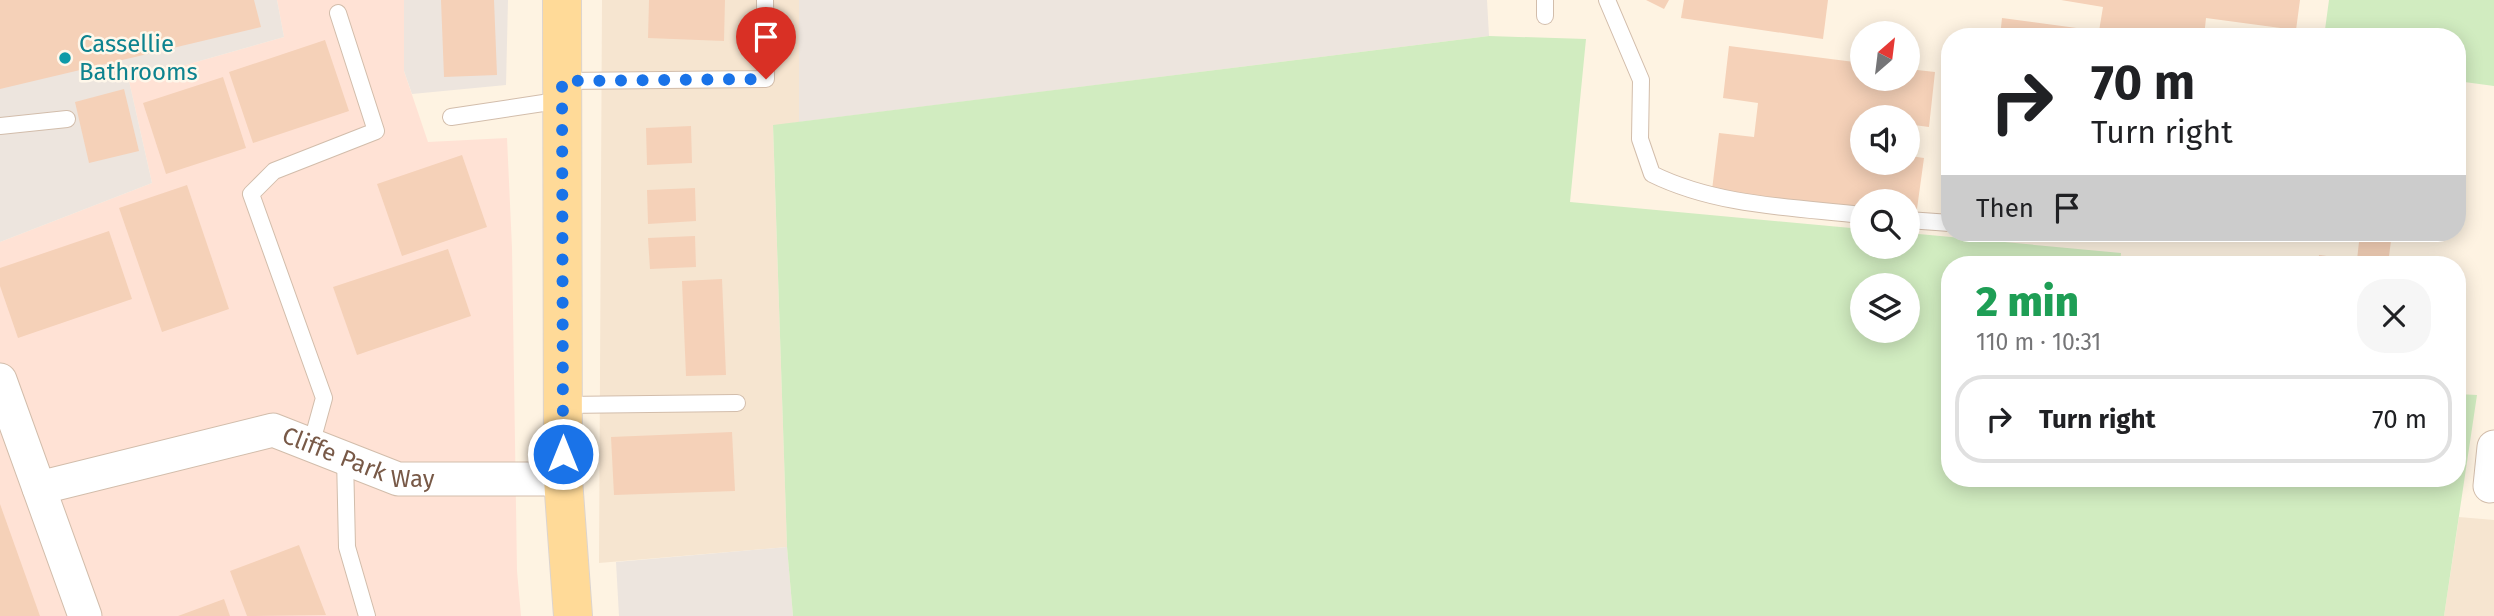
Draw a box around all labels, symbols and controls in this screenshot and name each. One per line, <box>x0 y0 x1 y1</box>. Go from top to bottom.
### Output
pin <box>736 7 796 79</box>
icon: arrive <box>747 18 785 56</box>
north arrow <box>1850 21 1920 91</box>
map controls <box>1850 21 1920 343</box>
place label: Cassellie Bathrooms <box>79 30 198 86</box>
marker: Cassellie Bathrooms <box>57 50 73 66</box>
text: 70 m <box>2091 53 2195 112</box>
icon: right <box>1976 56 2067 147</box>
button: sound <box>1850 105 1920 175</box>
text: Turn right <box>2091 113 2233 151</box>
button: search <box>1850 189 1920 259</box>
icon: arrive <box>2048 189 2086 227</box>
text: Then <box>1976 193 2034 224</box>
button: layers <box>1850 273 1920 343</box>
text: 2 min <box>1976 277 2079 327</box>
button: close <box>2357 279 2431 353</box>
text: 110 m · 10:31 <box>1976 328 2101 356</box>
icon: right <box>1980 400 2018 438</box>
text: Turn right <box>2039 404 2156 435</box>
text: 70 m <box>2372 404 2427 435</box>
position arrow <box>526 417 600 491</box>
street label: Cliffe Park Way <box>278 421 435 493</box>

